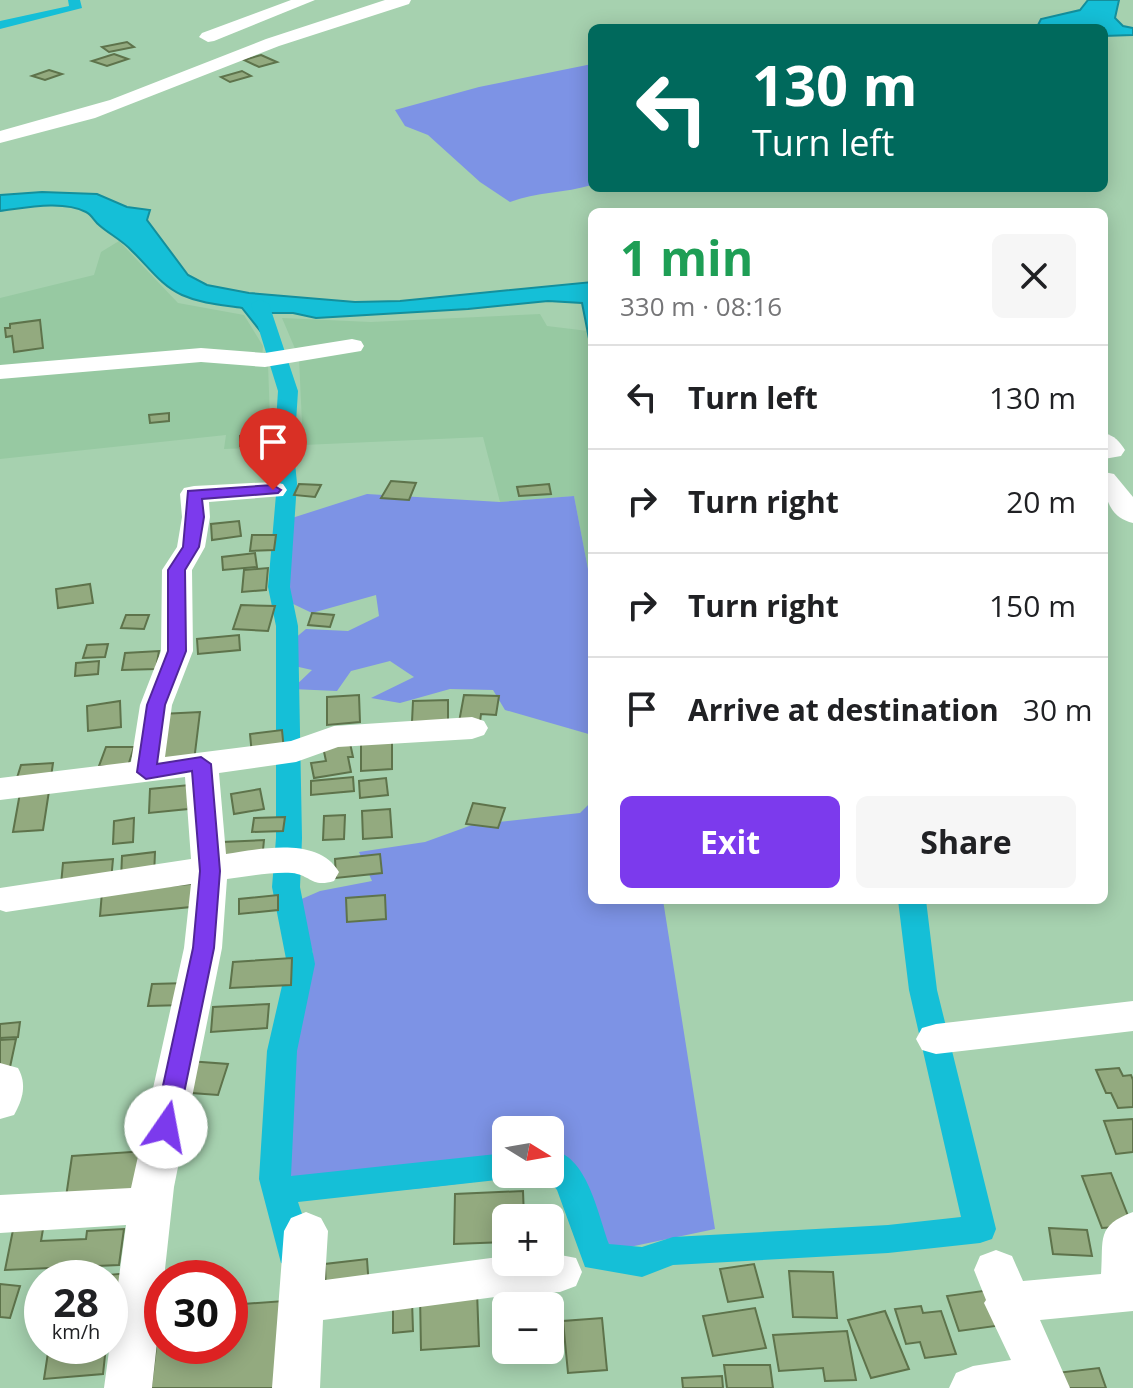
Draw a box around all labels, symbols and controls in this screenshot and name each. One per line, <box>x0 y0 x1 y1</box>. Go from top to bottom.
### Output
text: 130 m <box>752 46 918 122</box>
icon: left <box>620 56 724 160</box>
text: Turn left <box>752 118 894 167</box>
text: 1 min <box>620 225 753 290</box>
button: close <box>992 234 1076 318</box>
text: 330 m · 08:16 <box>620 288 782 324</box>
icon: left <box>620 375 664 419</box>
text: Turn left <box>688 377 818 418</box>
text: 130 m <box>989 377 1076 418</box>
pin <box>239 408 307 490</box>
icon: arrive <box>251 420 295 464</box>
icon: right <box>620 479 664 523</box>
text: Turn right <box>688 481 839 522</box>
text: 20 m <box>1006 481 1076 522</box>
icon: right <box>620 583 664 627</box>
text: Turn right <box>688 585 839 626</box>
text: 150 m <box>989 585 1076 626</box>
icon: arrive <box>620 687 664 731</box>
text: Arrive at destination <box>688 689 999 730</box>
text: 30 m <box>1023 689 1093 730</box>
button: Exit <box>620 796 840 888</box>
button: Share <box>856 796 1076 888</box>
position arrow <box>124 1085 208 1169</box>
north arrow <box>492 1116 564 1188</box>
map controls <box>492 1116 564 1364</box>
button: + <box>492 1204 564 1276</box>
speed limit sign: 30 <box>144 1260 248 1364</box>
text: 28 <box>53 1274 99 1329</box>
button: − <box>492 1292 564 1364</box>
text: km/h <box>52 1318 100 1345</box>

